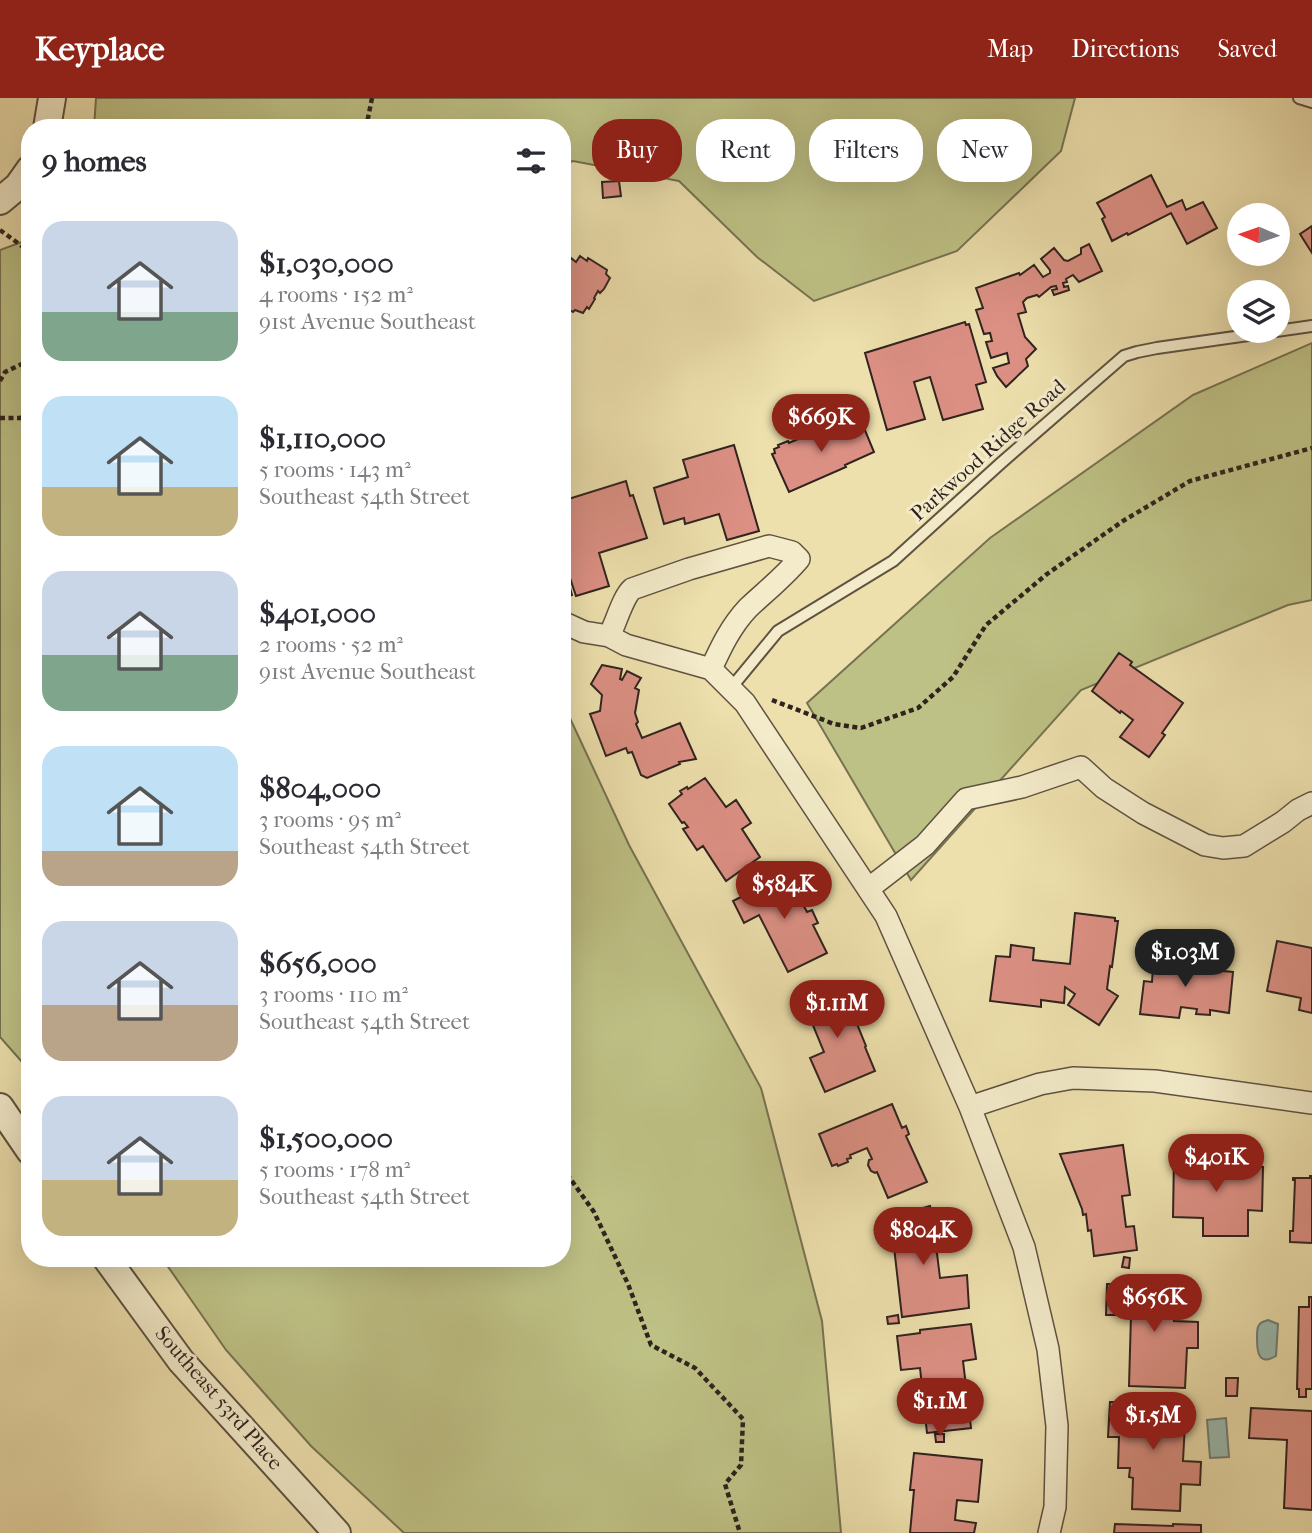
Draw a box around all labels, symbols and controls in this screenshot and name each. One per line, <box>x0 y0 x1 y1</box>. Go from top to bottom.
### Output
text: Keyplace <box>35 30 165 69</box>
text: Map <box>987 35 1033 63</box>
text: Directions <box>1071 35 1179 63</box>
text: Saved <box>1217 35 1277 63</box>
chip: Buy <box>592 119 682 182</box>
chip: Rent <box>696 119 795 182</box>
chip: Filters <box>809 119 923 182</box>
chip: New <box>937 119 1032 182</box>
icon: filters <box>512 142 550 180</box>
text: 9 homes <box>42 144 147 179</box>
north arrow <box>1227 203 1290 266</box>
map controls <box>1227 203 1290 343</box>
text: $1,030,000 <box>259 246 394 281</box>
icon: home <box>98 249 182 333</box>
button: layers <box>1227 280 1290 343</box>
text: 4 rooms · 152 m² <box>259 281 413 308</box>
text: 91st Avenue Southeast <box>259 308 476 335</box>
street label: Parkwood Ridge Road <box>906 374 1071 526</box>
pin: $669K <box>772 394 870 454</box>
text: $669K <box>788 403 854 430</box>
text: $1,110,000 <box>259 421 386 456</box>
icon: home <box>98 424 182 508</box>
text: 5 rooms · 143 m² <box>259 456 411 483</box>
text: Southeast 54th Street <box>259 483 470 510</box>
text: $401,000 <box>259 596 376 631</box>
icon: home <box>98 599 182 683</box>
text: 2 rooms · 52 m² <box>259 631 403 658</box>
text: 91st Avenue Southeast <box>259 658 476 685</box>
text: $804,000 <box>259 771 381 806</box>
icon: home <box>98 774 182 858</box>
text: 3 rooms · 95 m² <box>259 806 401 833</box>
text: Southeast 54th Street <box>259 833 470 860</box>
pin: $584K <box>735 862 833 921</box>
text: $584K <box>752 870 816 897</box>
pin: $1.03M <box>1128 930 1242 989</box>
text: $1.03M <box>1151 938 1219 965</box>
text: $656,000 <box>259 946 377 981</box>
icon: home <box>98 949 182 1033</box>
text: 3 rooms · 110 m² <box>259 981 408 1008</box>
pin: $1.11M <box>780 981 894 1040</box>
text: $1.11M <box>806 989 868 1016</box>
text: Southeast 54th Street <box>259 1008 470 1035</box>
text: $1,500,000 <box>259 1121 393 1156</box>
icon: home <box>98 1124 182 1208</box>
pin: $401K <box>1167 1134 1265 1194</box>
text: $401K <box>1184 1143 1248 1170</box>
text: 5 rooms · 178 m² <box>259 1156 410 1183</box>
text: Southeast 54th Street <box>259 1183 470 1210</box>
pin: $804K <box>874 1208 972 1267</box>
text: $804K <box>890 1216 956 1243</box>
pin: $656K <box>1105 1274 1203 1334</box>
text: $656K <box>1122 1283 1186 1310</box>
street label: Southeast 53rd Place <box>150 1321 288 1475</box>
pin: $1.1M <box>891 1378 989 1438</box>
text: $1.1M <box>913 1387 967 1414</box>
pin: $1.5M <box>1104 1392 1202 1452</box>
text: $1.5M <box>1125 1401 1181 1428</box>

